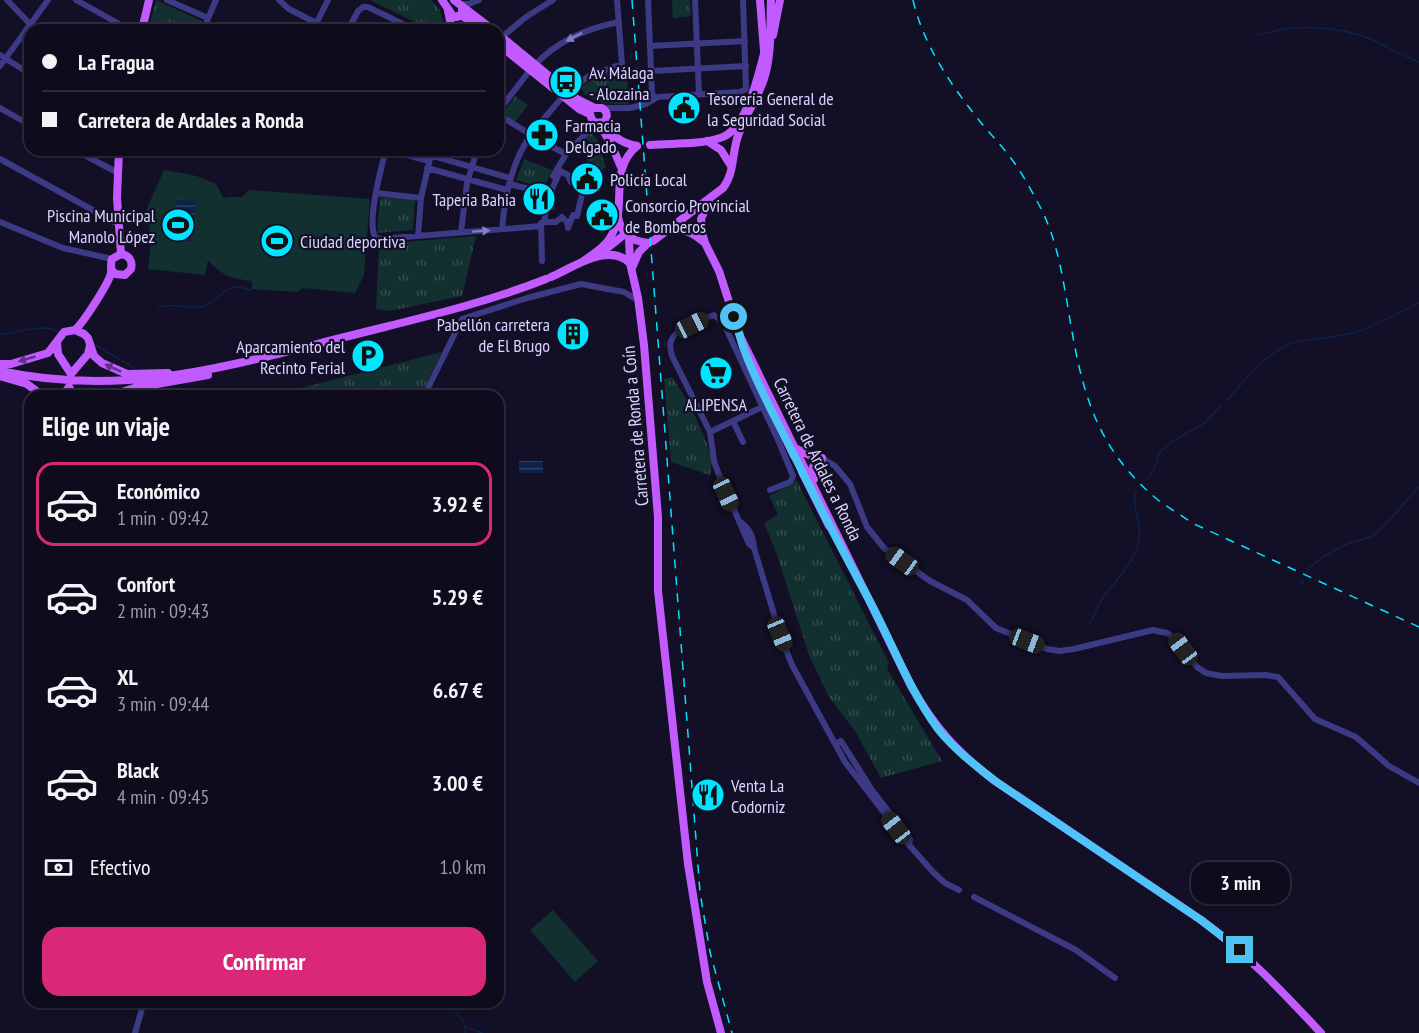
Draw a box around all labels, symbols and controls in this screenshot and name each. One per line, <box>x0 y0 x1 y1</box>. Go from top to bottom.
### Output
one-way arrow <box>565 32 582 42</box>
text: La Fragua <box>78 48 154 76</box>
place label: Av. Málaga - Alozaina <box>589 61 654 105</box>
bus stop icon: Av. Málaga - Alozaina <box>548 64 584 100</box>
place label: Tesorería General de la Seguridad Social <box>707 87 834 131</box>
public building icon: Tesorería General de la Seguridad Social <box>666 90 702 126</box>
text: Carretera de Ardales a Ronda <box>78 106 304 134</box>
place label: Farmacia Delgado <box>565 114 621 158</box>
pharmacy icon: Farmacia Delgado <box>524 117 560 153</box>
public building icon: Policía Local <box>569 161 605 197</box>
place label: Policía Local <box>610 168 688 191</box>
restaurant icon: Taperia Bahia <box>521 181 557 217</box>
place label: Taperia Bahia <box>432 188 516 211</box>
place label: Consorcio Provincial de Bomberos <box>625 194 751 238</box>
public building icon: Consorcio Provincial de Bomberos <box>584 197 620 233</box>
place label: Piscina Municipal Manolo López <box>47 204 156 248</box>
sports icon: Piscina Municipal Manolo López <box>160 207 196 243</box>
sports icon: Ciudad deportiva <box>259 223 295 259</box>
one-way arrow <box>471 226 490 236</box>
place label: Ciudad deportiva <box>300 230 406 253</box>
route start <box>720 303 747 330</box>
car <box>672 309 712 341</box>
place label: Pabellón carretera de El Brugo <box>437 313 550 357</box>
building icon: Pabellón carretera de El Brugo <box>555 316 591 352</box>
place label: Aparcamiento del Recinto Ferial <box>236 335 346 379</box>
parking icon: Aparcamiento del Recinto Ferial <box>350 338 386 374</box>
street label: Carretera de Ronda a Coín <box>617 345 653 507</box>
one-way arrow <box>18 355 36 364</box>
supermarket icon: ALIPENSA <box>698 355 734 391</box>
one-way arrow <box>104 363 121 372</box>
street label: Carretera de Ardales a Ronda <box>768 374 868 544</box>
place label: ALIPENSA <box>685 393 747 416</box>
text: Elige un viaje <box>42 409 170 443</box>
car <box>710 474 742 514</box>
icon: car <box>45 477 99 531</box>
text: Económico <box>117 477 200 505</box>
text: 3.92 € <box>432 490 483 518</box>
text: 1 min · 09:42 <box>117 505 209 531</box>
car <box>882 543 922 579</box>
icon: car <box>45 570 99 624</box>
text: Confort <box>117 570 175 598</box>
text: 5.29 € <box>432 583 483 611</box>
text: 2 min · 09:43 <box>117 598 209 624</box>
car <box>765 614 795 654</box>
car <box>1007 626 1047 656</box>
car <box>1165 629 1201 669</box>
icon: car <box>45 663 99 717</box>
text: XL <box>117 663 138 691</box>
text: 6.67 € <box>433 676 483 704</box>
text: 3 min · 09:44 <box>117 691 209 717</box>
icon: car <box>45 756 99 810</box>
text: Black <box>117 756 159 784</box>
text: 3.00 € <box>432 769 483 797</box>
place label: Venta La Codorniz <box>730 774 785 818</box>
restaurant icon: Venta La Codorniz <box>690 777 726 813</box>
text: 4 min · 09:45 <box>117 784 209 810</box>
car <box>878 808 914 848</box>
icon: cash <box>42 851 75 884</box>
text: Efectivo <box>90 853 151 881</box>
text: 1.0 km <box>439 854 486 880</box>
callout: 3 min <box>1190 863 1290 905</box>
text: 3 min <box>1220 870 1261 896</box>
button: Confirmar <box>42 927 486 996</box>
route end <box>1226 936 1253 963</box>

